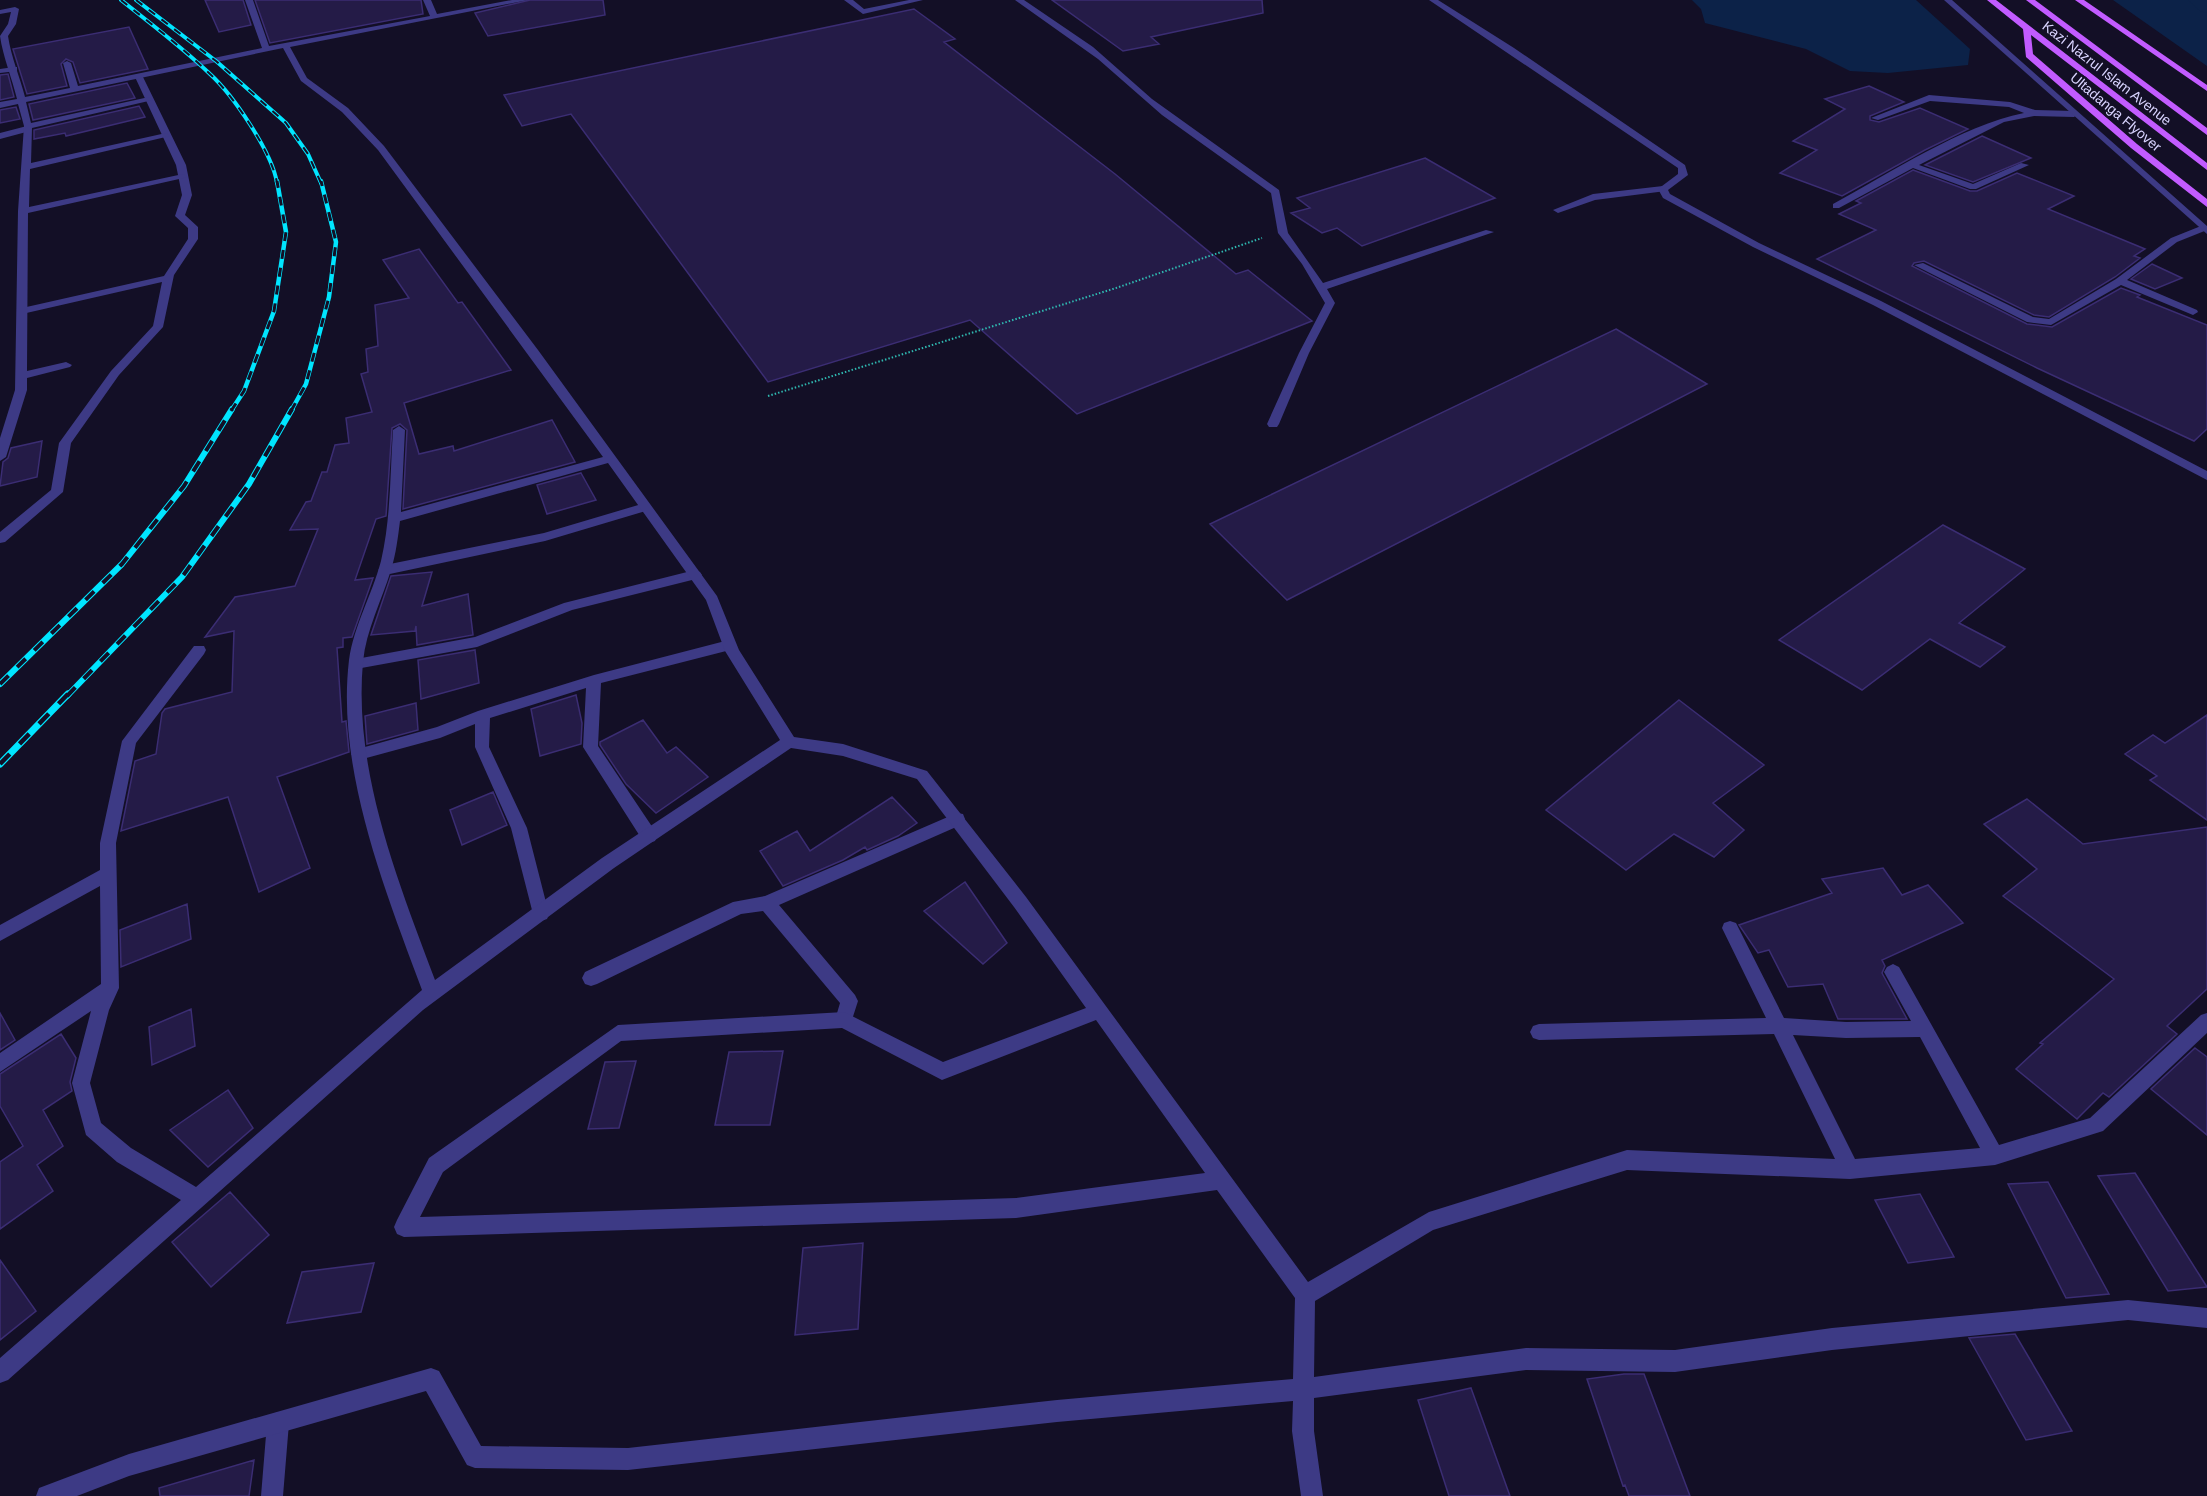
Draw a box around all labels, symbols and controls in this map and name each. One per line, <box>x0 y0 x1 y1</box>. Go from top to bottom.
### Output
street label: Kazi Nazrul Islam Avenue <box>2039 18 2175 128</box>
street label: Ultadanga Flyover <box>2067 69 2165 155</box>

